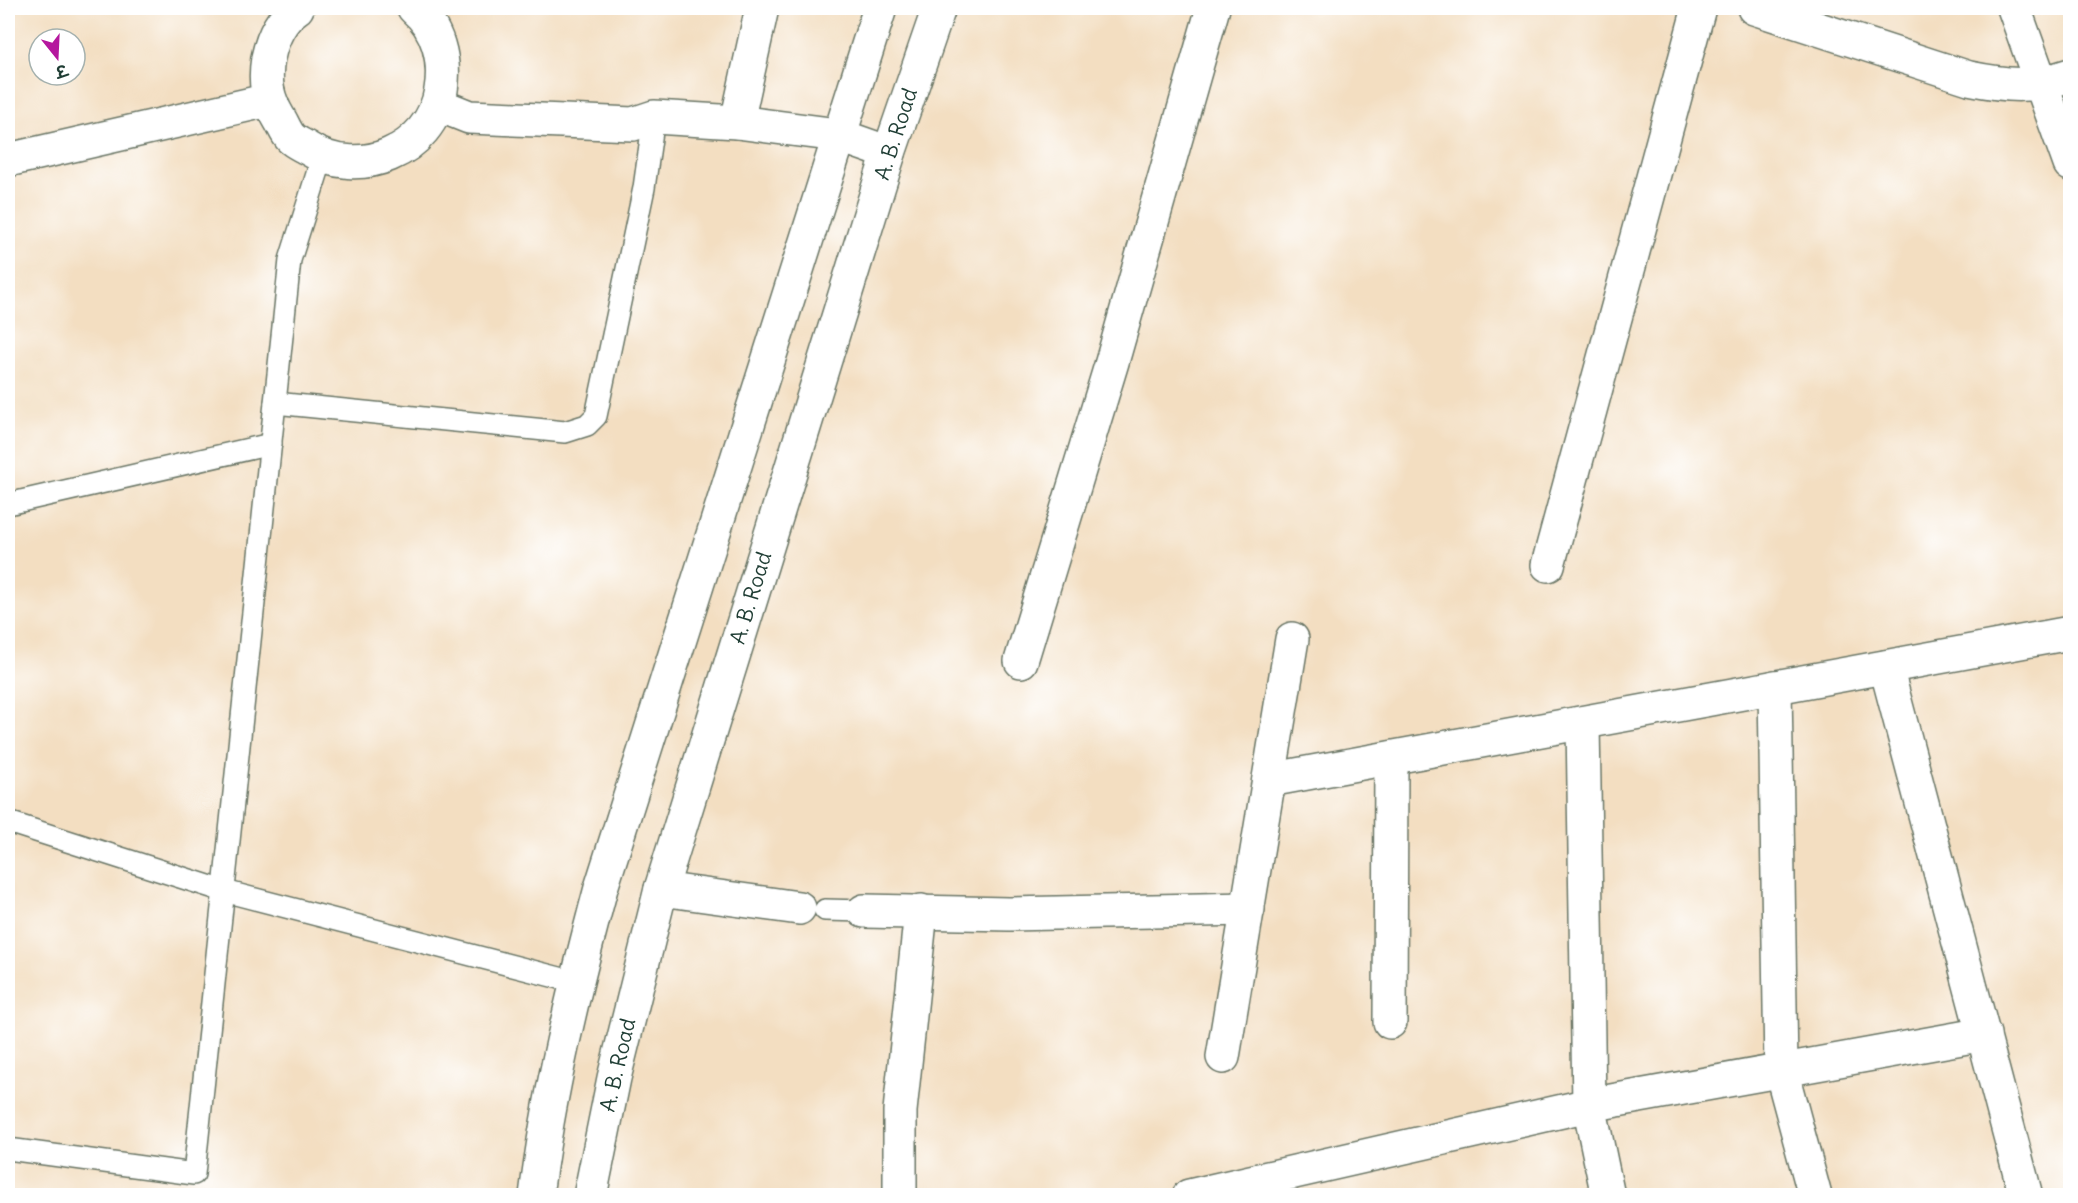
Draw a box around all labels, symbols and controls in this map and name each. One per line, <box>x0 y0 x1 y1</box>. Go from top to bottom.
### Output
north arrow <box>27 27 87 87</box>
text: उ <box>52 59 72 83</box>
street label: A. B. Road <box>868 84 923 183</box>
street label: A. B. Road <box>724 548 777 647</box>
street label: A. B. Road <box>594 1015 641 1114</box>

